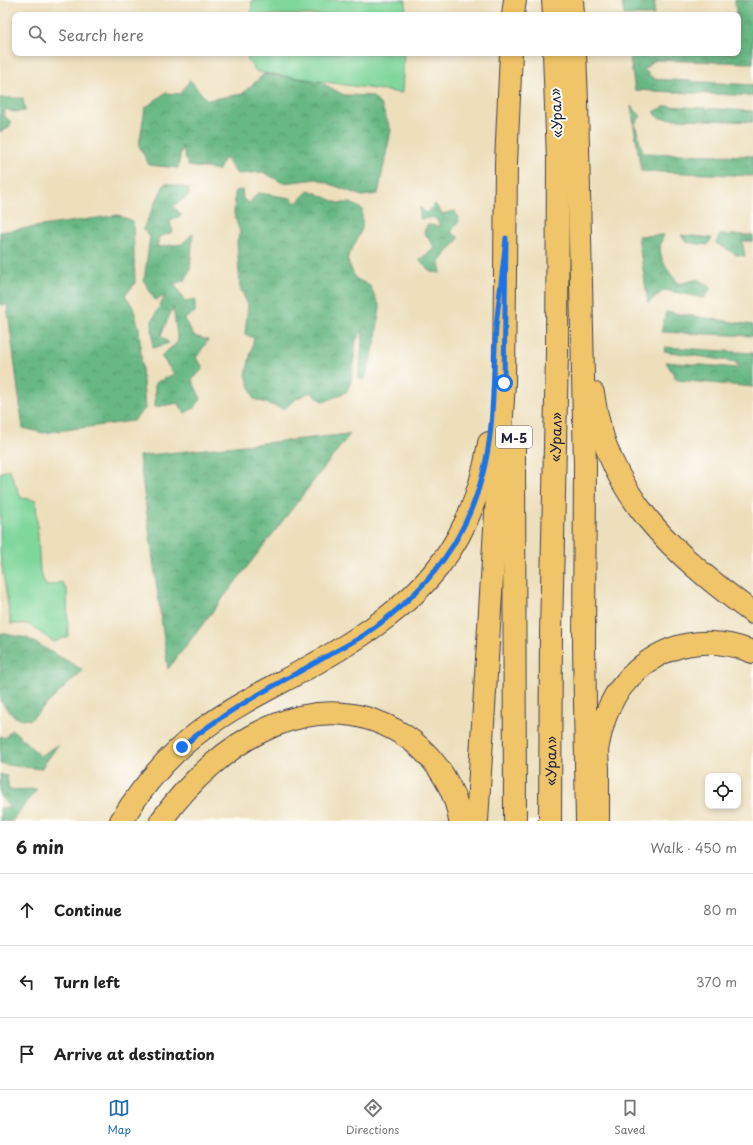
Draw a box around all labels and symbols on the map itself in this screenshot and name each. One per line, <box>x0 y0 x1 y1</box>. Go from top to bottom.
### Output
street label: «Урал» <box>544 88 568 138</box>
route start <box>495 374 513 392</box>
street label: «Урал» <box>544 412 566 462</box>
road number: М-5 <box>496 426 532 448</box>
street label: «Урал» <box>540 736 561 786</box>
route end <box>173 738 191 756</box>

